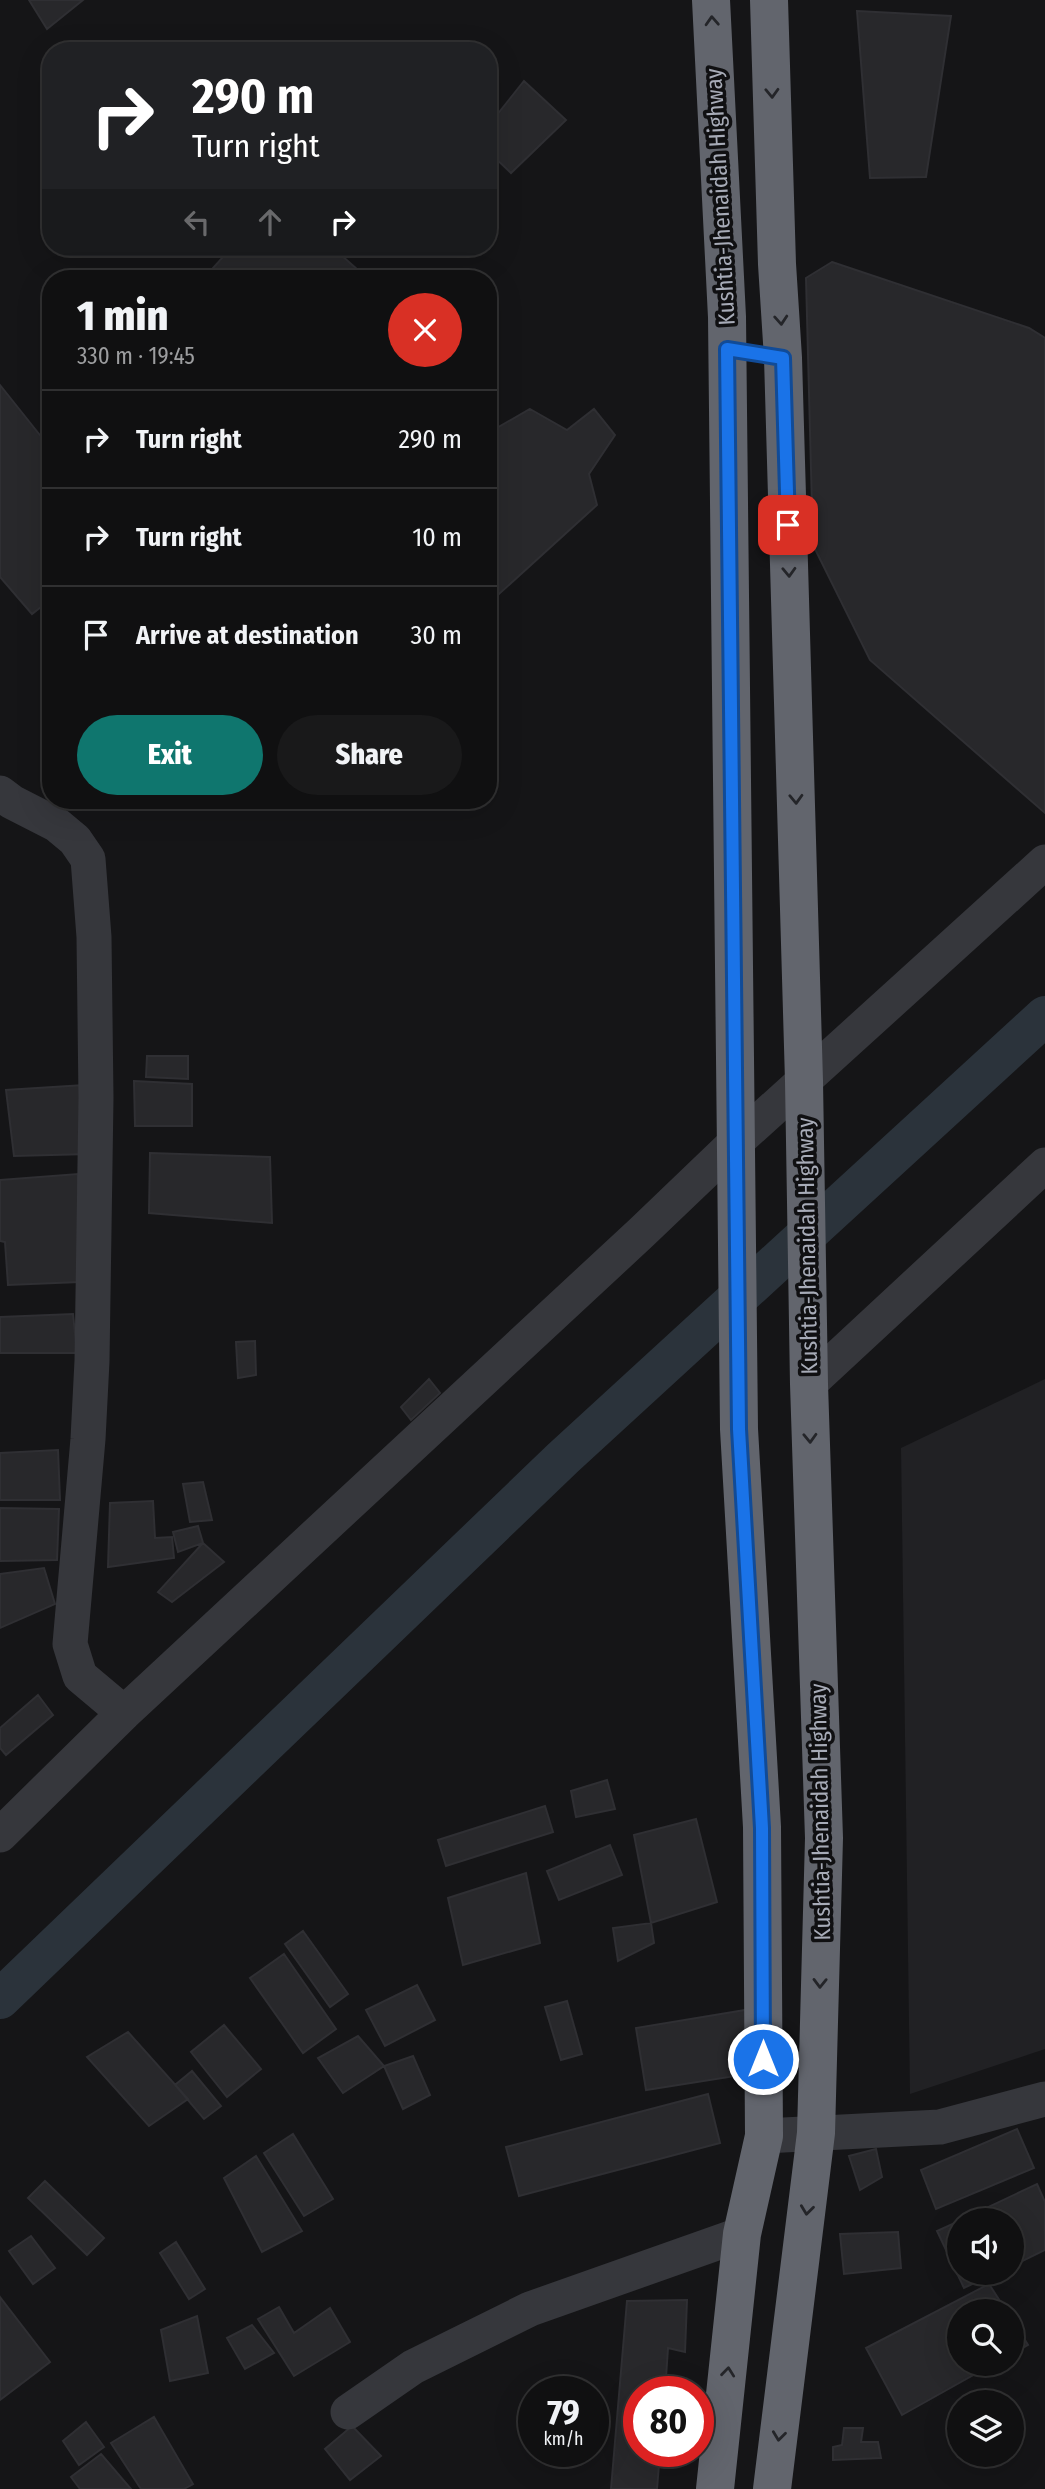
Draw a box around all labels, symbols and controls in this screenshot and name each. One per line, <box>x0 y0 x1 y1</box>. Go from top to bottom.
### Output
one-way arrow <box>704 15 719 26</box>
text: 290 m <box>192 67 314 126</box>
street label: Kushtia-Jhenaidah Highway <box>699 67 741 326</box>
icon: right <box>77 70 168 161</box>
one-way arrow <box>764 87 779 98</box>
text: Turn right <box>192 127 319 165</box>
icon: left <box>178 203 216 241</box>
icon: ahead <box>251 203 289 241</box>
icon: right <box>324 203 362 241</box>
text: 1 min <box>77 291 168 341</box>
button: close <box>388 293 462 367</box>
one-way arrow <box>773 315 788 326</box>
text: 330 m · 19:45 <box>77 342 195 370</box>
icon: right <box>77 420 115 458</box>
text: Turn right <box>136 424 242 455</box>
text: 290 m <box>398 424 462 455</box>
pin <box>758 495 818 555</box>
icon: arrive <box>769 506 807 544</box>
icon: right <box>77 518 115 556</box>
text: Turn right <box>136 522 242 553</box>
text: 10 m <box>412 522 462 553</box>
one-way arrow <box>782 567 797 578</box>
icon: arrive <box>77 616 115 654</box>
text: Arrive at destination <box>136 620 359 651</box>
text: 30 m <box>411 620 462 651</box>
button: Exit <box>77 715 263 795</box>
button: Share <box>277 715 462 795</box>
one-way arrow <box>788 794 804 805</box>
street label: Kushtia-Jhenaidah Highway <box>791 1116 823 1375</box>
one-way arrow <box>803 1432 818 1443</box>
street label: Kushtia-Jhenaidah Highway <box>804 1682 836 1941</box>
one-way arrow <box>812 1979 828 1989</box>
position arrow <box>726 2022 800 2096</box>
one-way arrow <box>800 2204 815 2216</box>
map controls <box>947 2208 1024 2467</box>
button: sound <box>947 2208 1024 2285</box>
button: search <box>947 2299 1024 2376</box>
one-way arrow <box>720 2367 735 2378</box>
speed limit sign: 80 <box>623 2376 714 2467</box>
button: layers <box>947 2390 1024 2467</box>
text: 79 <box>547 2391 580 2433</box>
text: km/h <box>543 2428 584 2450</box>
one-way arrow <box>771 2430 786 2442</box>

